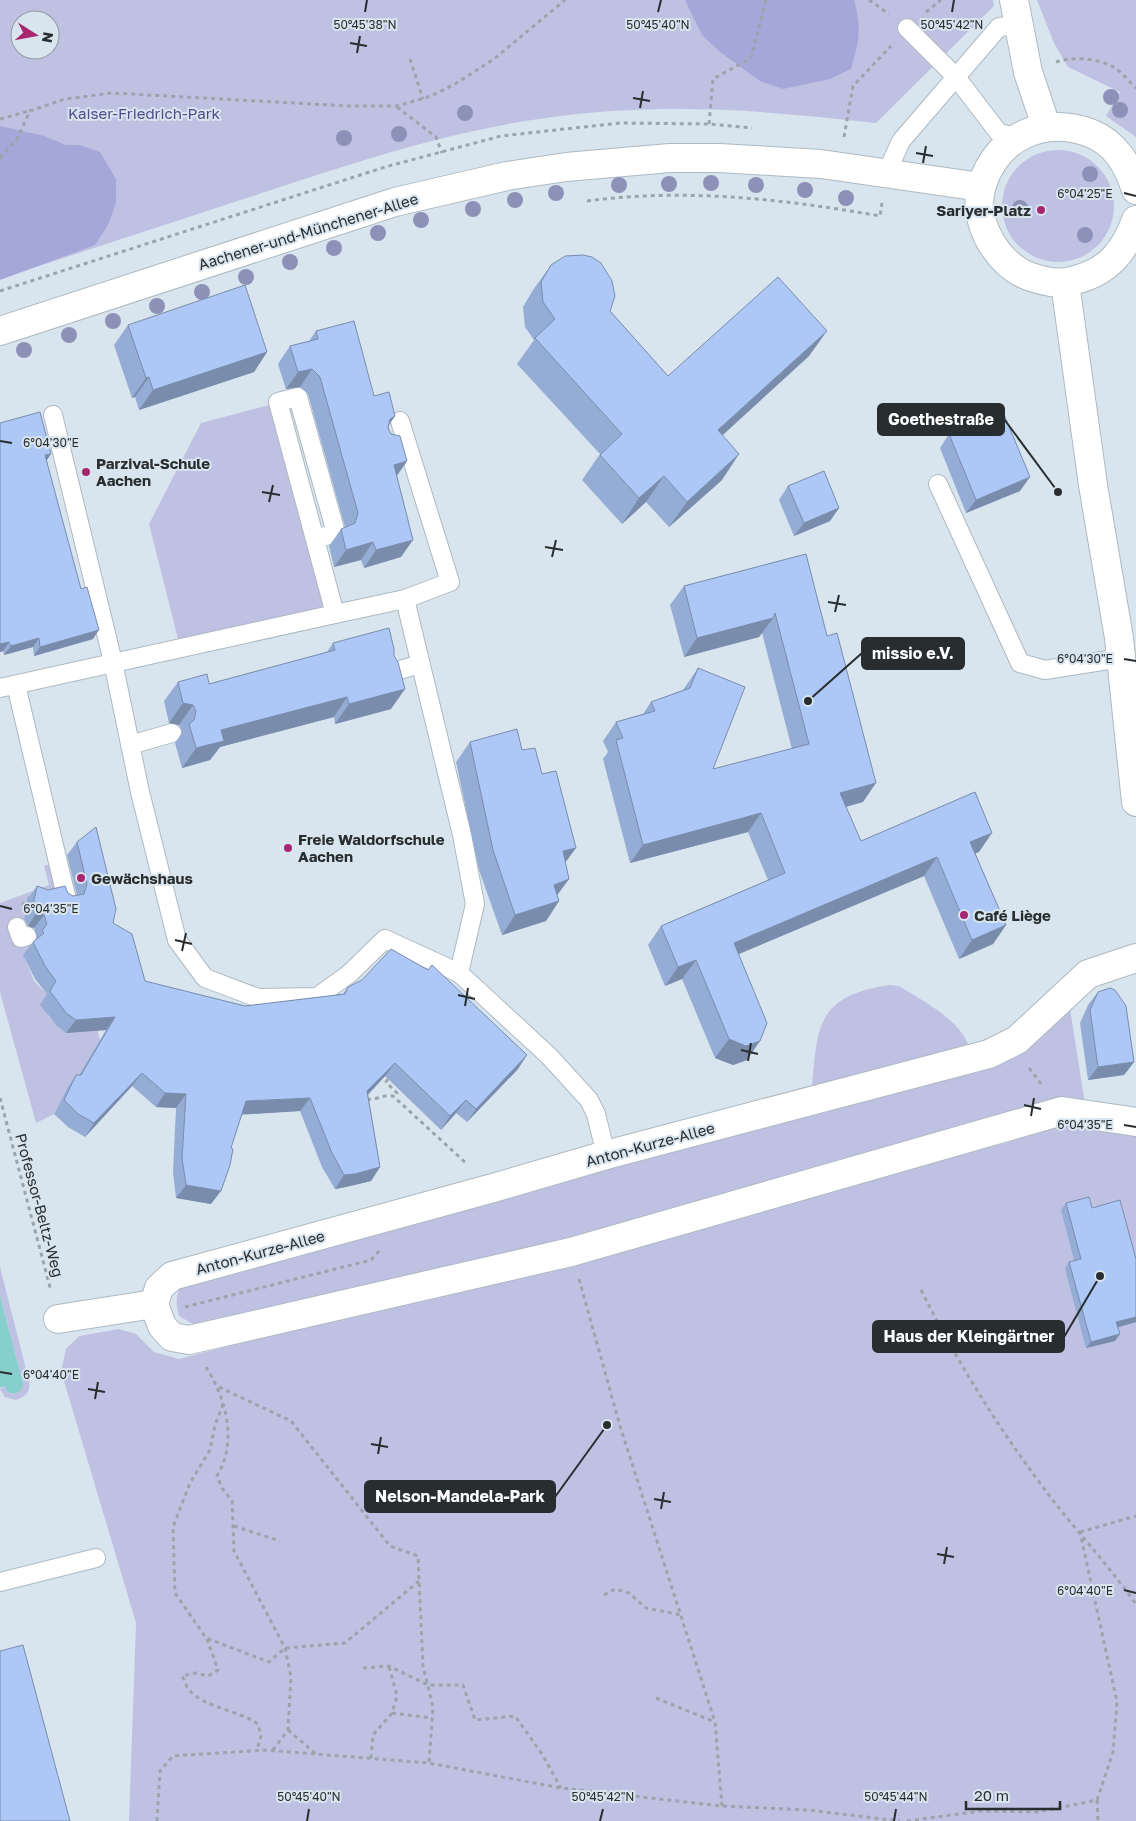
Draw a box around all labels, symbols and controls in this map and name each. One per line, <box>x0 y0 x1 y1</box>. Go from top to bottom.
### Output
north arrow <box>10 10 60 60</box>
text: 50°45'38"N <box>333 17 397 32</box>
text: 50°45'40"N <box>626 17 690 32</box>
text: 50°45'42"N <box>920 17 984 32</box>
text: N <box>39 31 58 44</box>
park label: Kaiser-Friedrich-Park <box>68 104 221 122</box>
text: 6°04'25"E <box>1057 186 1113 201</box>
street label: Aachener-und-Münchener-Allee <box>196 189 420 273</box>
place label: Sariyer-Platz <box>936 201 1031 219</box>
marker: Sariyer-Platz <box>1035 204 1047 216</box>
callout: Goethestraße <box>878 404 1004 435</box>
text: Goethestraße <box>888 409 994 429</box>
text: 6°04'30"E <box>23 435 79 450</box>
place label: Parzival-Schule Aachen <box>96 454 210 489</box>
marker: Parzival-Schule Aachen <box>80 466 92 478</box>
callout: missio e.V. <box>862 638 964 669</box>
text: missio e.V. <box>872 643 954 663</box>
text: 6°04'30"E <box>1057 651 1113 666</box>
place label: Freie Waldorfschule Aachen <box>298 830 445 865</box>
marker: Freie Waldorfschule Aachen <box>282 842 294 854</box>
place label: Gewächshaus <box>91 869 193 887</box>
marker: Gewächshaus <box>75 872 87 884</box>
text: 6°04'35"E <box>23 901 79 916</box>
place label: Café Liège <box>974 906 1051 924</box>
marker: Café Liège <box>958 909 970 921</box>
text: 6°04'35"E <box>1057 1117 1113 1132</box>
street label: Anton-Kurze-Allee <box>584 1118 717 1170</box>
street label: Professor-Beltz-Weg <box>12 1131 68 1279</box>
street label: Anton-Kurze-Allee <box>194 1226 327 1278</box>
callout: Haus der Kleingärtner <box>873 1321 1064 1352</box>
text: Haus der Kleingärtner <box>883 1326 1055 1346</box>
text: 6°04'40"E <box>23 1367 79 1382</box>
callout: Nelson-Mandela-Park <box>365 1481 555 1512</box>
text: Nelson-Mandela-Park <box>375 1486 546 1506</box>
text: 6°04'40"E <box>1057 1583 1113 1598</box>
scale bar <box>966 1778 1060 1810</box>
text: 20 m <box>974 1786 1009 1804</box>
text: 50°45'40"N <box>277 1789 341 1804</box>
text: 50°45'42"N <box>571 1789 635 1804</box>
text: 50°45'44"N <box>864 1789 928 1804</box>

